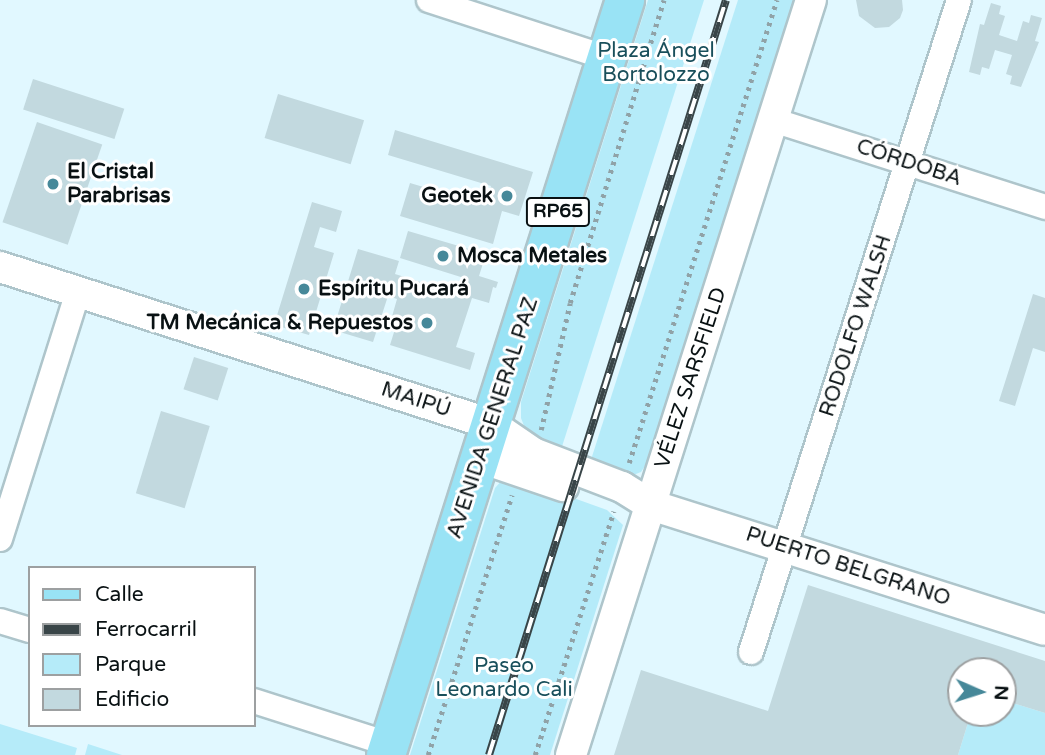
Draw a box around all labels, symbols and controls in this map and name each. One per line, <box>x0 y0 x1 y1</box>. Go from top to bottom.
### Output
park label: Plaza Ángel Bortolozzo <box>597 38 715 88</box>
street label: CÓRDOBA <box>853 134 965 192</box>
place label: El Cristal Parabrisas <box>67 159 171 209</box>
marker: El Cristal Parabrisas <box>45 176 61 192</box>
place label: Geotek <box>421 183 493 209</box>
marker: Geotek <box>499 188 515 204</box>
road number: RP65 <box>525 196 591 228</box>
street label: RODOLFO WALSH <box>815 232 897 420</box>
place label: Mosca Metales <box>457 243 607 269</box>
marker: Mosca Metales <box>435 248 451 264</box>
place label: Espíritu Pucará <box>318 276 469 302</box>
marker: Espíritu Pucará <box>296 281 312 297</box>
street label: VÉLEZ SARSFIELD <box>650 284 732 472</box>
street label: AVENIDA GENERAL PAZ <box>442 294 544 542</box>
place label: TM Mecánica & Repuestos <box>147 310 413 336</box>
marker: TM Mecánica & Repuestos <box>419 315 435 331</box>
street label: MAIPÚ <box>378 377 454 423</box>
street label: PUERTO BELGRANO <box>743 522 953 612</box>
legend <box>28 566 256 727</box>
text: Calle <box>95 582 144 607</box>
text: Ferrocarril <box>95 617 197 642</box>
text: Parque <box>95 652 166 677</box>
park label: Paseo Leonardo Cali <box>435 653 573 703</box>
north arrow <box>947 657 1017 727</box>
text: N <box>990 685 1012 701</box>
text: Edificio <box>95 687 169 712</box>

